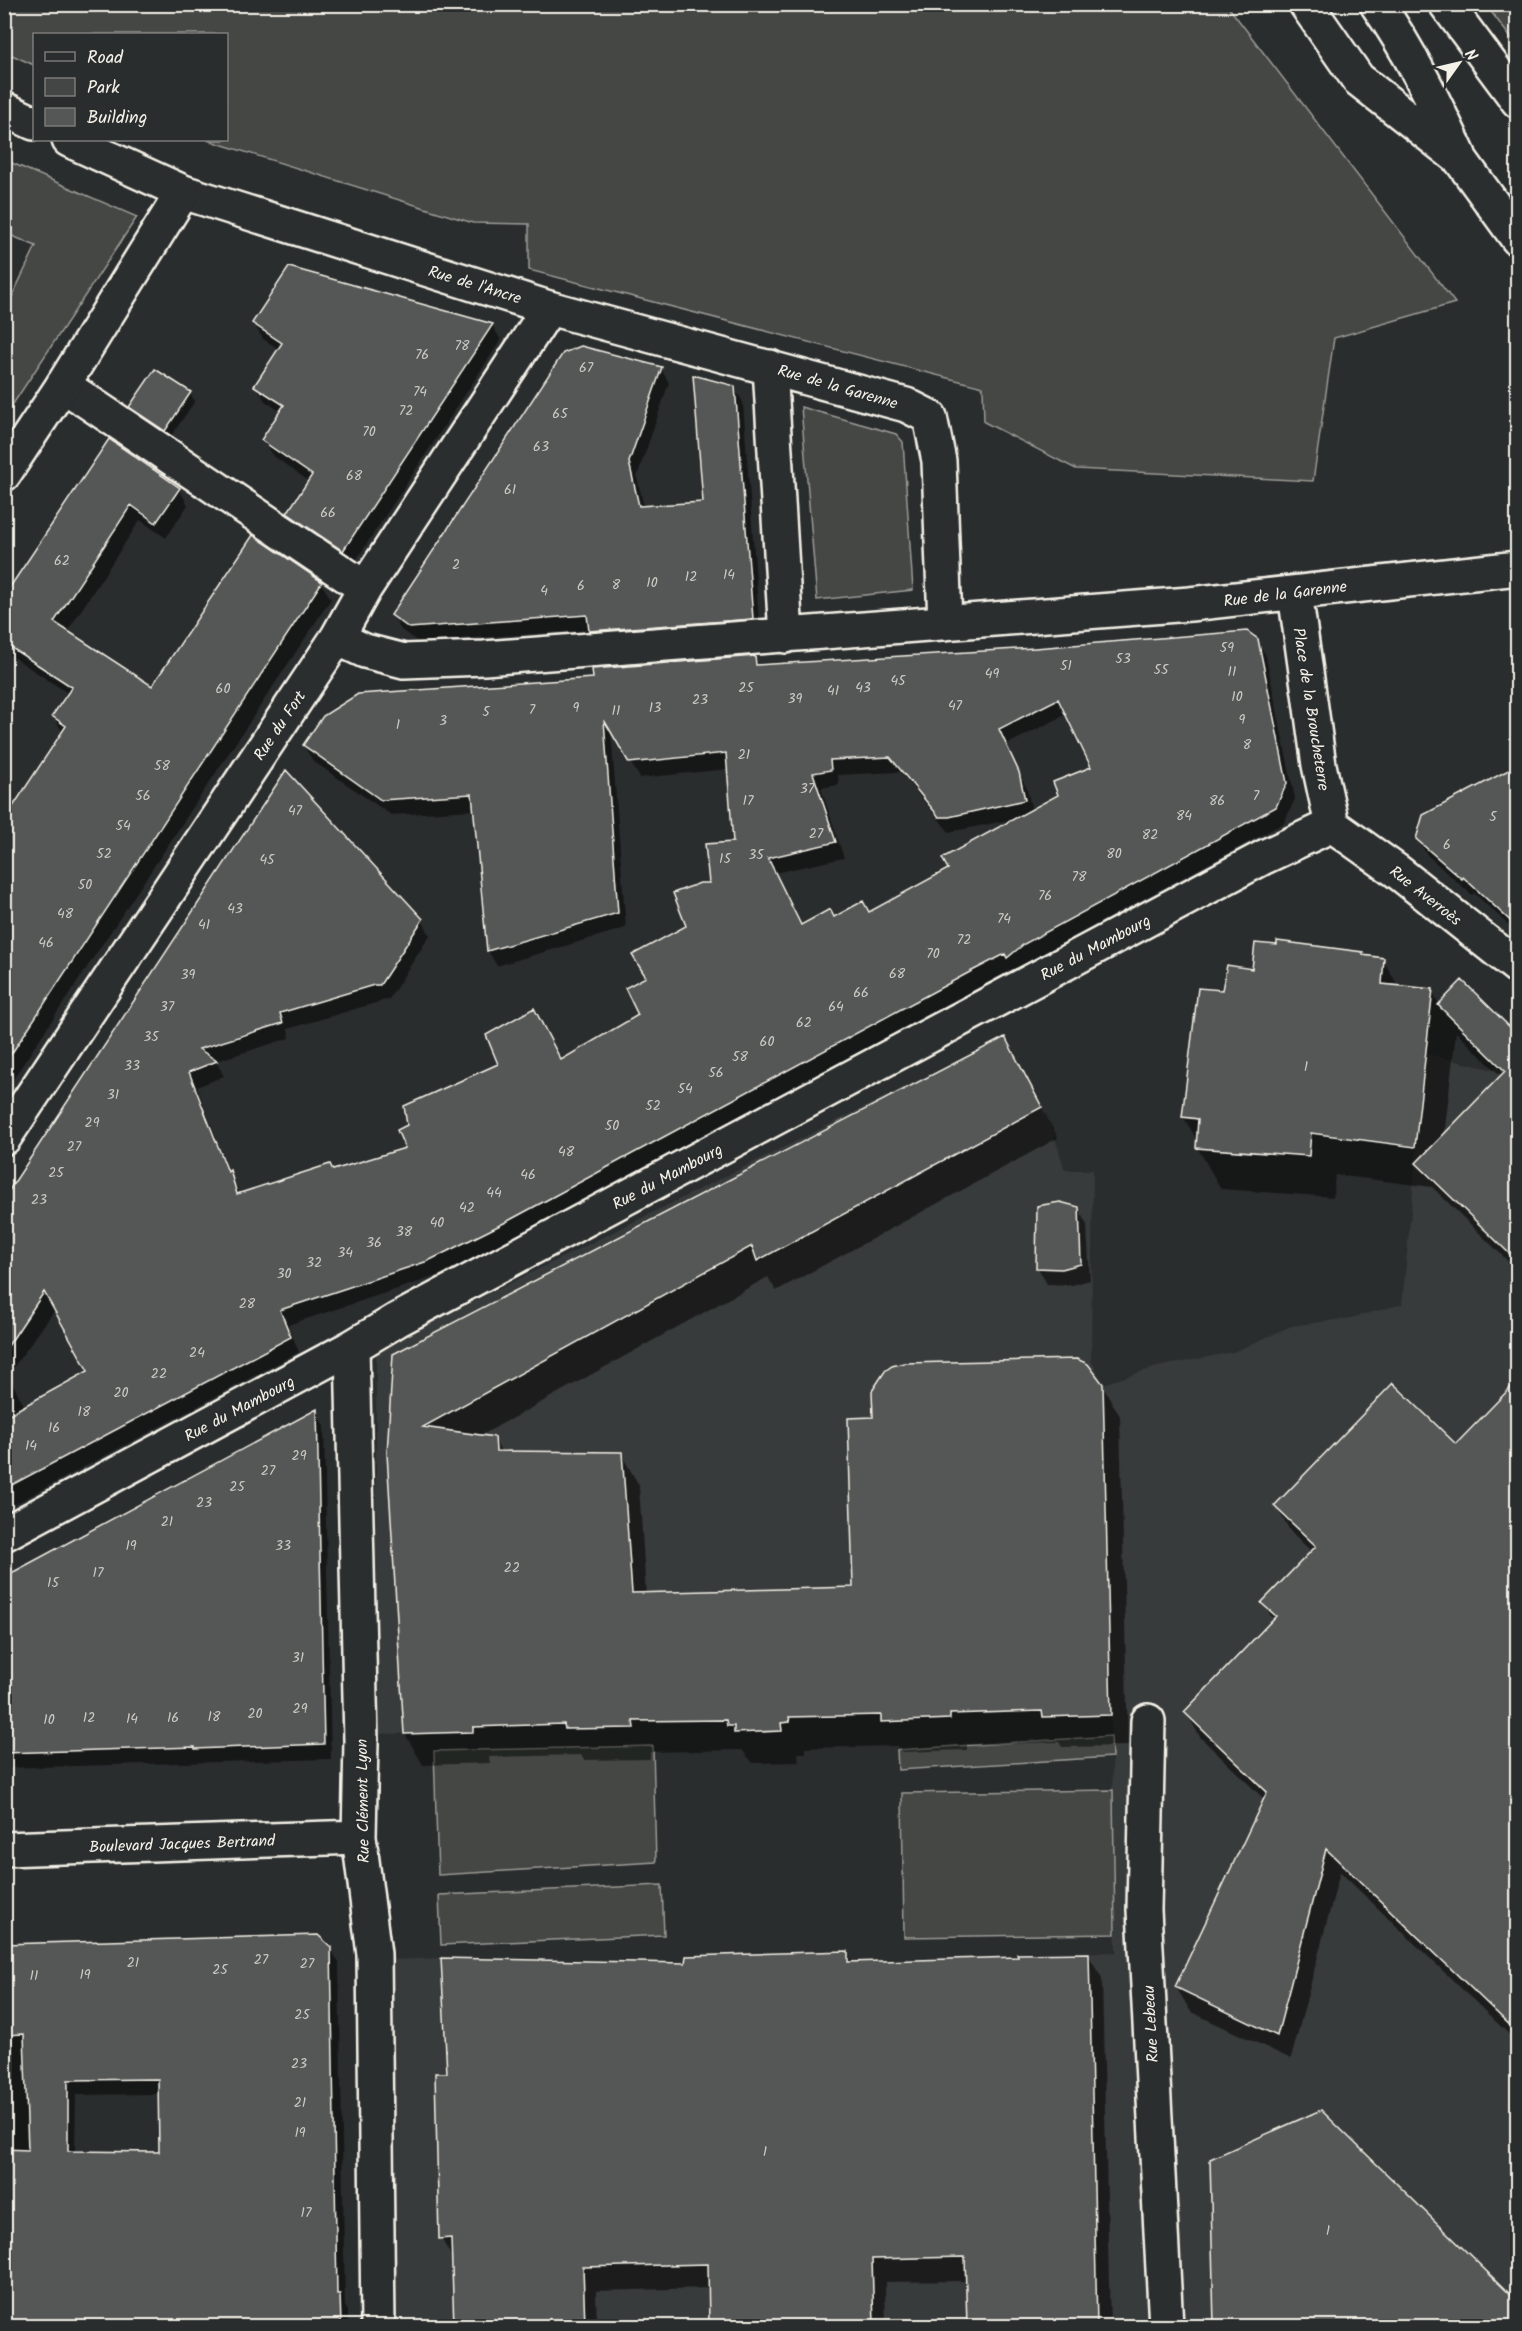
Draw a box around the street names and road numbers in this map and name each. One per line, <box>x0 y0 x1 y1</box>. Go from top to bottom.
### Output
street label: Rue de l'Ancre <box>425 259 524 311</box>
street label: Rue de la Garenne <box>774 358 901 417</box>
street label: Rue de la Garenne <box>1222 575 1348 614</box>
street label: Place de la Broucheterre <box>1285 626 1336 793</box>
street label: Rue du Fort <box>248 685 313 766</box>
street label: Rue Averroès <box>1383 860 1467 933</box>
street label: Rue du Mambourg <box>1036 909 1155 988</box>
street label: Rue du Mambourg <box>608 1138 727 1217</box>
street label: Rue du Mambourg <box>180 1370 299 1449</box>
street label: Rue Clément Lyon <box>350 1739 377 1863</box>
street label: Boulevard Jacques Bertrand <box>89 1829 277 1860</box>
street label: Rue Lebeau <box>1137 1984 1166 2063</box>

